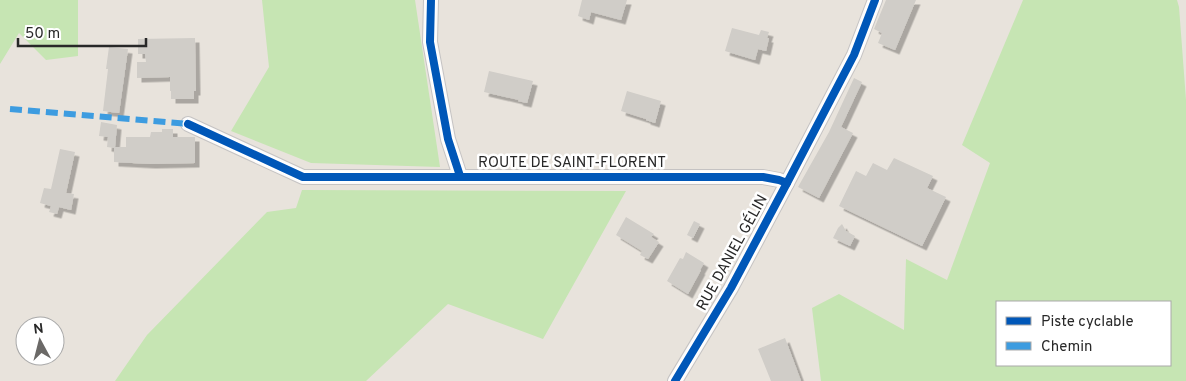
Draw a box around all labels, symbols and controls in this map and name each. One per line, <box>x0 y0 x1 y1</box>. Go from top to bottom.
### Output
scale bar <box>18 15 145 47</box>
text: 50 m <box>25 25 60 44</box>
street label: ROUTE DE SAINT-FLORENT <box>478 154 666 173</box>
street label: RUE DANIEL GÉLIN <box>692 191 773 314</box>
legend <box>996 301 1171 366</box>
text: Piste cyclable <box>1041 313 1134 332</box>
north arrow <box>15 316 65 366</box>
text: N <box>33 321 45 339</box>
text: Chemin <box>1041 338 1093 357</box>

